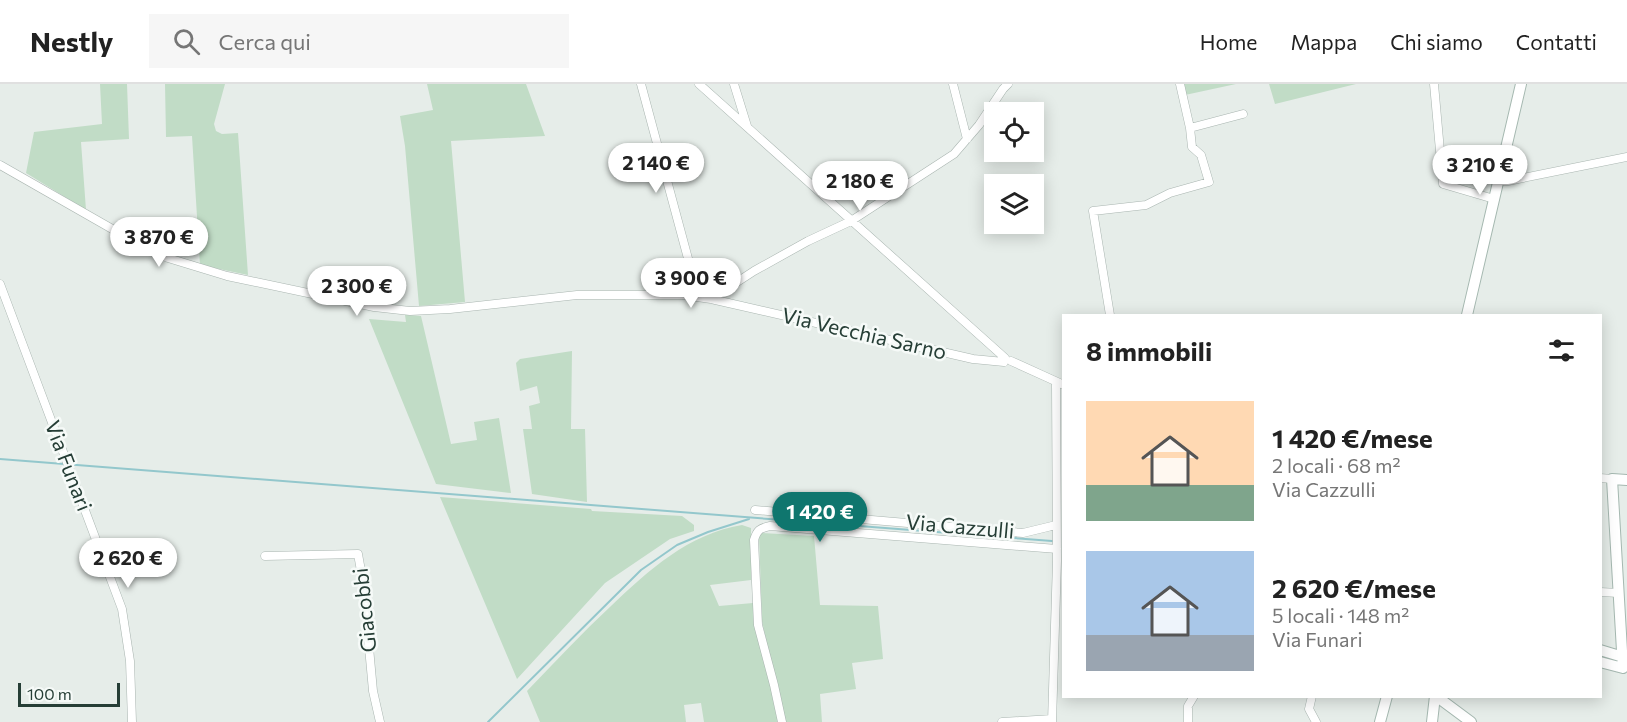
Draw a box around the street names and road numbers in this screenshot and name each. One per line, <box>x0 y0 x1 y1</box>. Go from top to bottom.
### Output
street label: Via Vecchia Sarno <box>780 301 949 364</box>
street label: Via Funari <box>41 417 98 514</box>
street label: Via Cazzulli <box>905 508 1015 543</box>
street label: Giacobbi <box>347 567 380 654</box>

